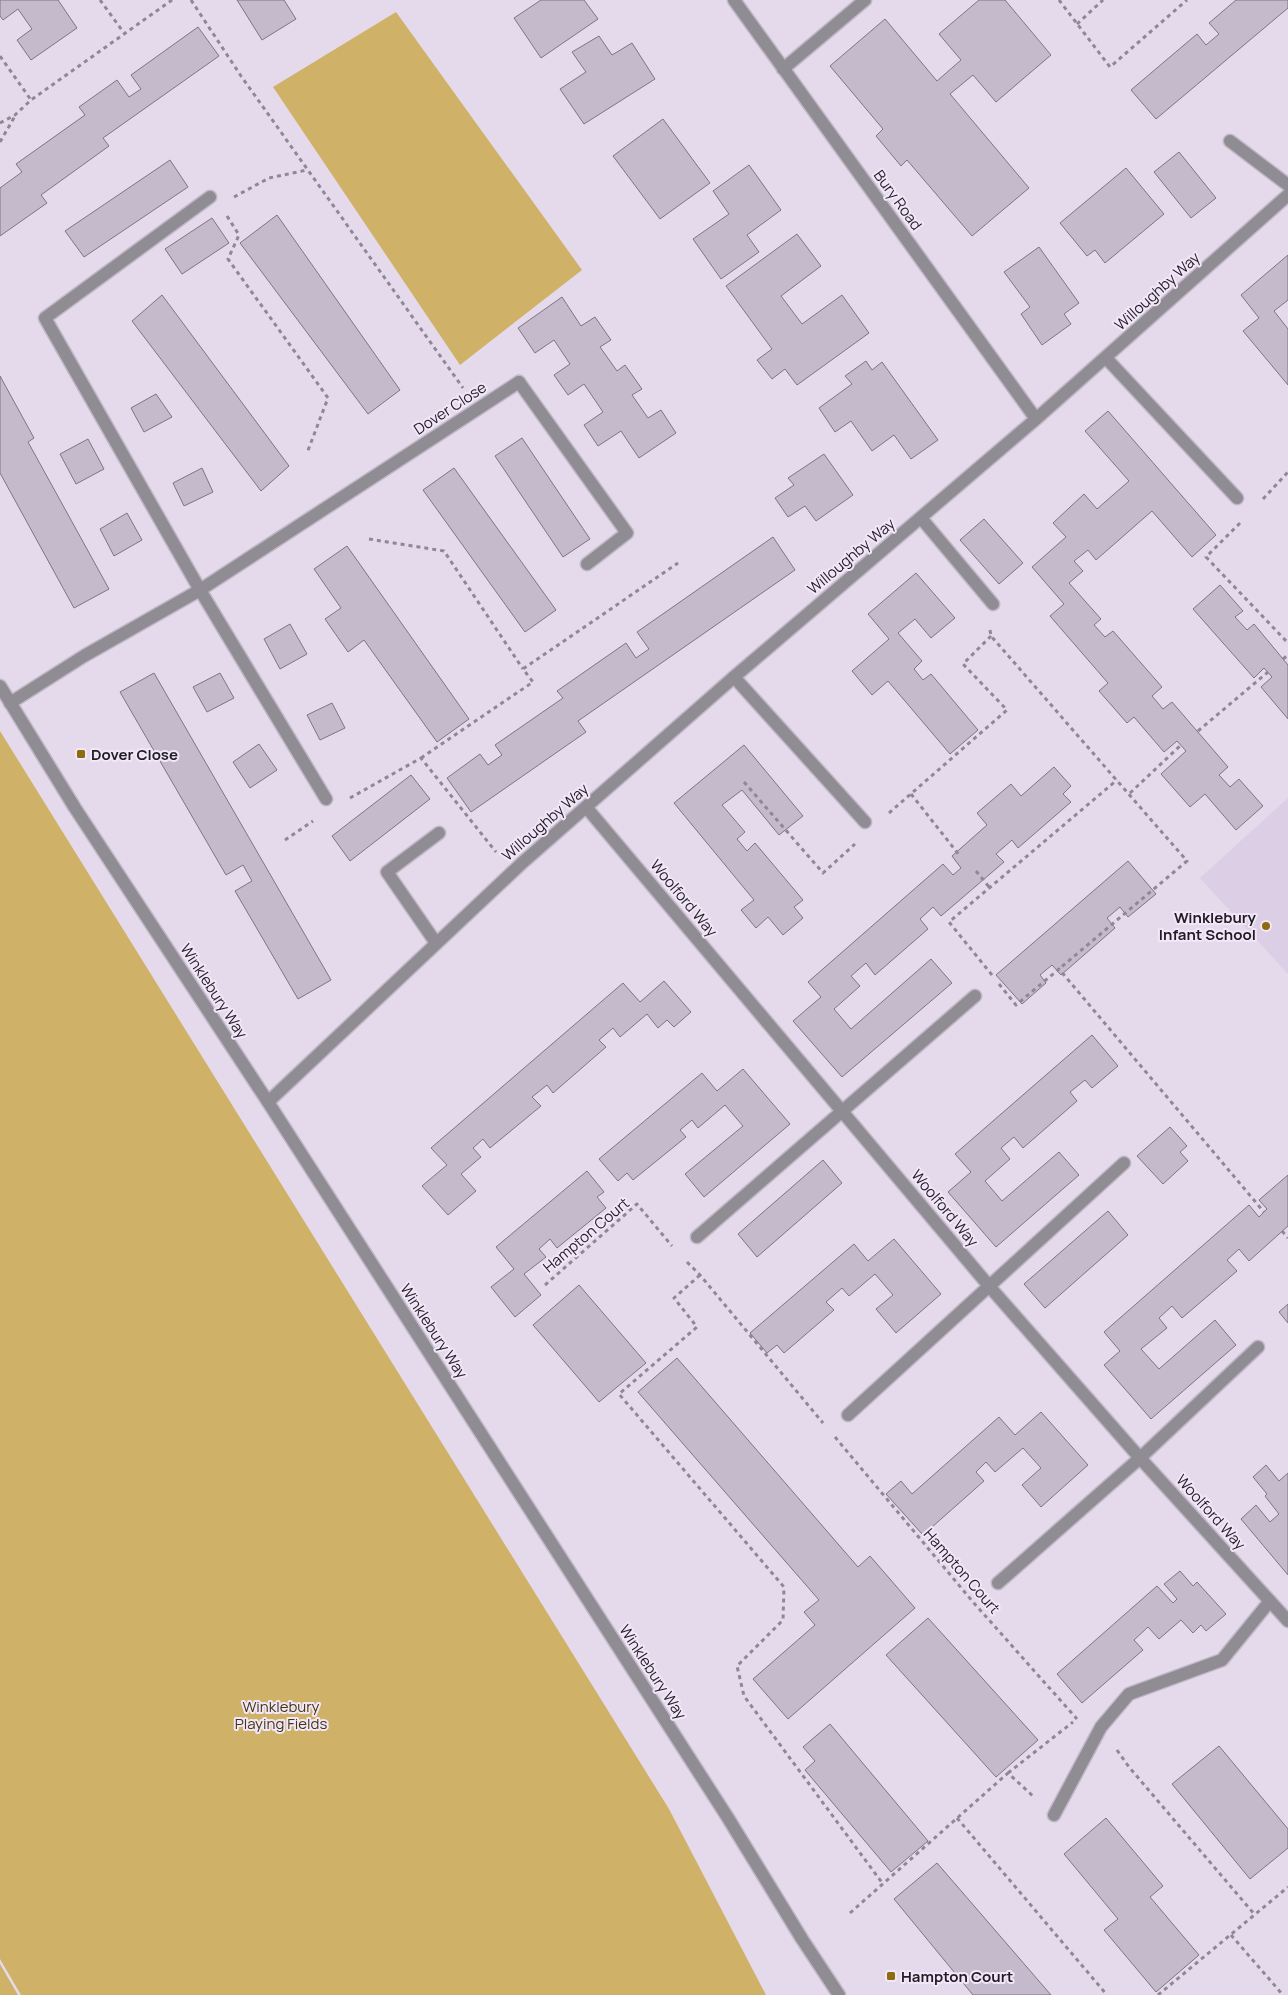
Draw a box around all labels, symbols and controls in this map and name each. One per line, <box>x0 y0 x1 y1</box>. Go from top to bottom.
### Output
street label: Bury Road <box>869 166 927 234</box>
street label: Willoughby Way <box>1110 247 1204 335</box>
street label: Dover Close <box>410 377 491 439</box>
street label: Willoughby Way <box>803 513 899 599</box>
place label: Dover Close <box>91 744 178 765</box>
marker: Dover Close <box>75 748 87 760</box>
street label: Willoughby Way <box>497 778 593 865</box>
street label: Woolford Way <box>646 855 722 941</box>
place label: Winklebury Infant School <box>1159 907 1257 945</box>
marker: Winklebury Infant School <box>1260 920 1272 932</box>
street label: Winklebury Way <box>176 940 253 1043</box>
street label: Woolford Way <box>907 1165 983 1251</box>
street label: Hampton Court <box>538 1193 634 1277</box>
street label: Winklebury Way <box>396 1280 473 1383</box>
street label: Woolford Way <box>1172 1470 1250 1554</box>
street label: Hampton Court <box>919 1524 1005 1618</box>
street label: Winklebury Way <box>615 1621 692 1724</box>
park label: Winklebury Playing Fields <box>235 1696 327 1734</box>
place label: Hampton Court <box>901 1966 1013 1987</box>
marker: Hampton Court <box>885 1970 897 1982</box>

